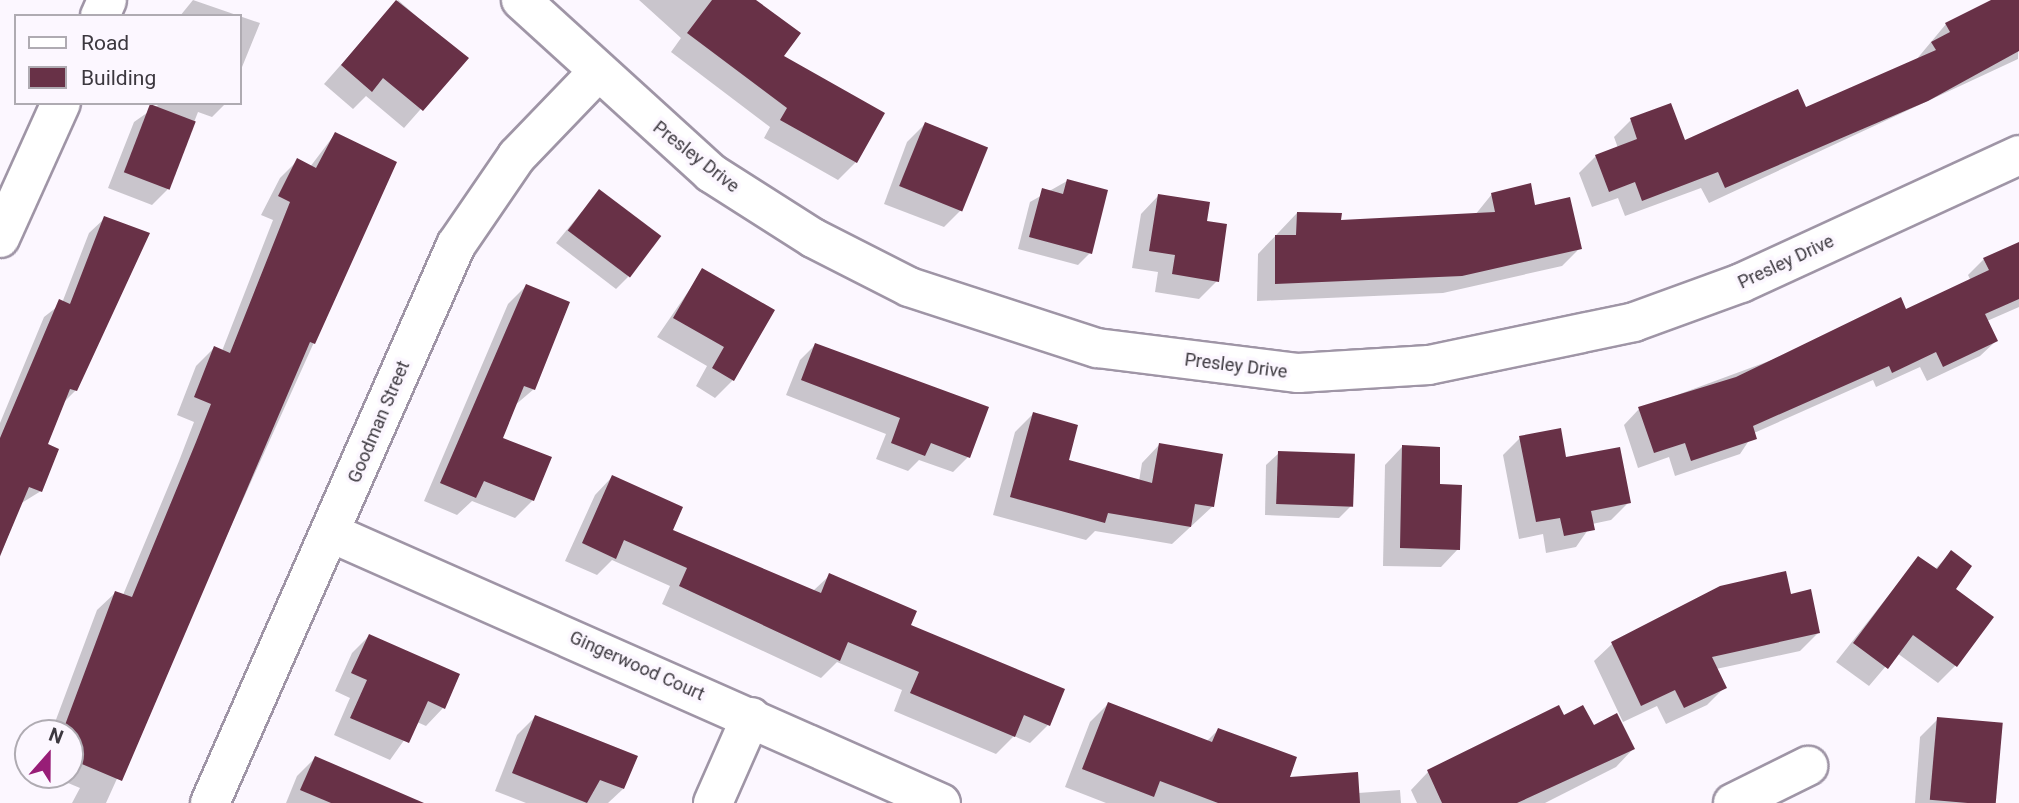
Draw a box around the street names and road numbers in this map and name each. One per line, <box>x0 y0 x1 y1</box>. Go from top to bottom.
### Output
street label: Presley Drive <box>649 117 743 197</box>
street label: Presley Drive <box>1735 230 1837 294</box>
street label: Presley Drive <box>1183 349 1289 383</box>
street label: Goodman Street <box>344 358 414 486</box>
street label: Gingerwood Court <box>566 627 708 705</box>

